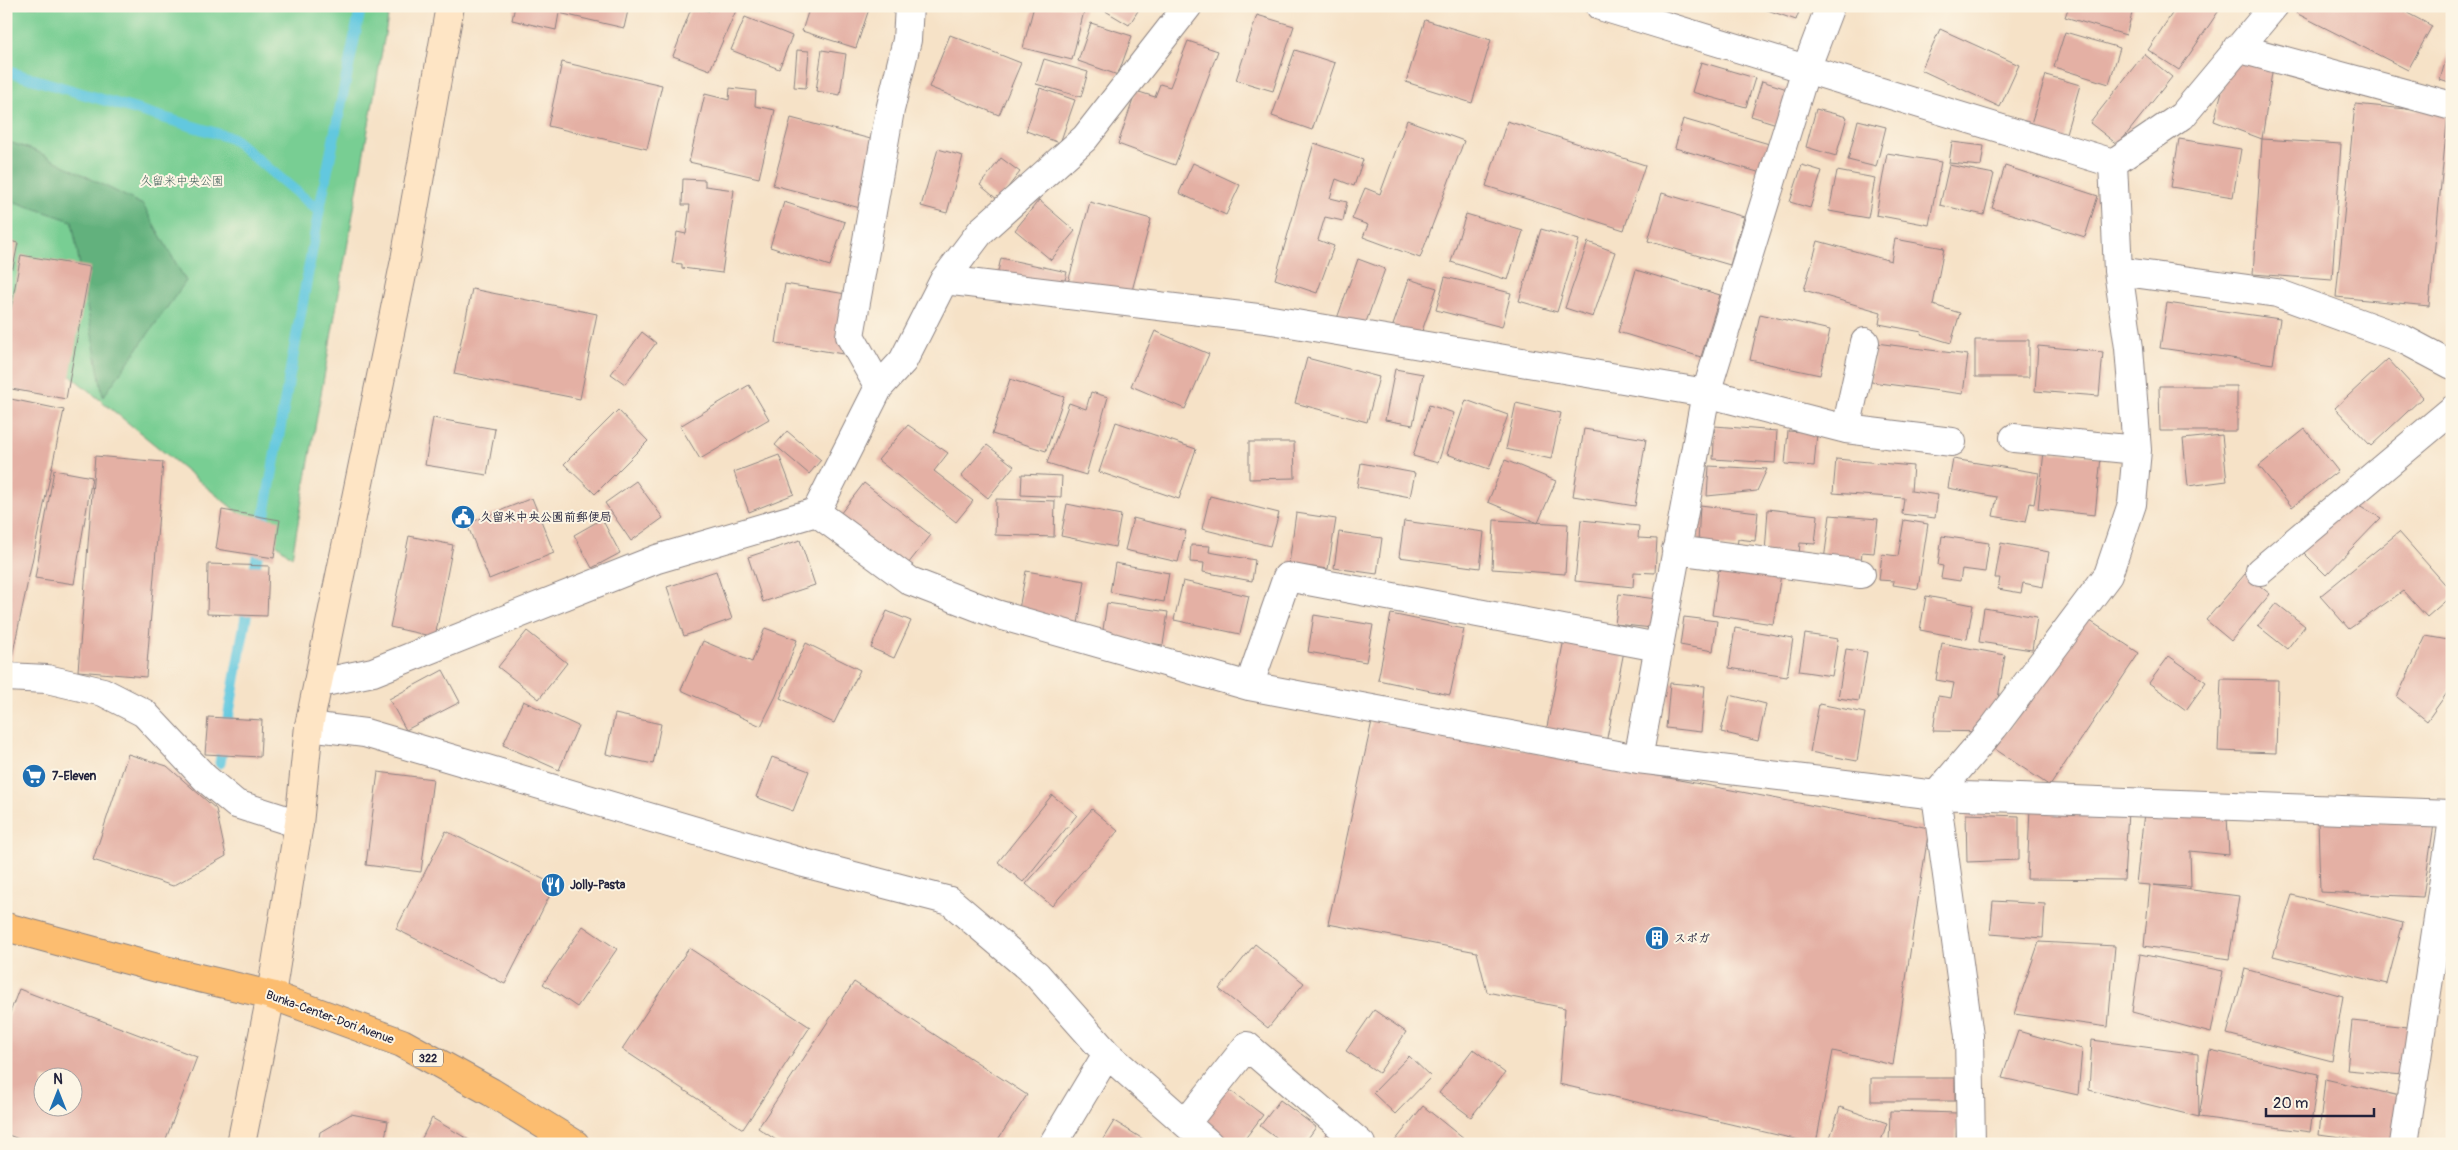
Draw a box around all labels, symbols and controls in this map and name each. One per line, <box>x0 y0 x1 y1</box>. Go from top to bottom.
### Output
park label: 久留米中央公園 <box>140 174 224 189</box>
public building icon: 久留米中央公園前郵便局 <box>450 504 476 530</box>
place label: 久留米中央公園前郵便局 <box>480 510 612 525</box>
supermarket icon: 7-Eleven <box>21 763 47 789</box>
place label: 7-Eleven <box>52 769 97 784</box>
restaurant icon: Jolly-Pasta <box>540 872 566 898</box>
place label: Jolly-Pasta <box>570 878 626 893</box>
building icon: スポガ <box>1644 925 1670 951</box>
place label: スポガ <box>1674 931 1710 946</box>
street label: Bunka-Center-Dori Avenue <box>264 987 396 1048</box>
road number: 322 <box>413 1050 443 1066</box>
north arrow <box>32 1068 82 1118</box>
text: N <box>53 1071 63 1088</box>
scale bar <box>2266 1085 2373 1117</box>
text: 20 m <box>2273 1094 2308 1113</box>

